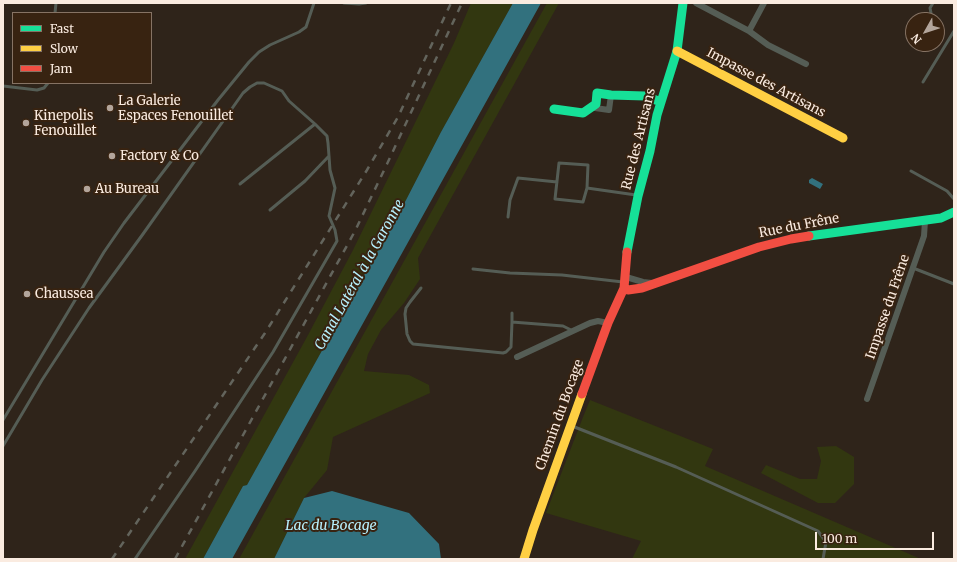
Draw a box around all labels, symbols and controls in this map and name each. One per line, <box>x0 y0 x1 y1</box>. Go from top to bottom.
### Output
legend <box>12 12 152 84</box>
north arrow <box>905 12 945 52</box>
text: Fast <box>50 21 74 36</box>
text: N <box>908 31 925 47</box>
text: Slow <box>50 41 78 56</box>
street label: Impasse des Artisans <box>704 45 828 121</box>
text: Jam <box>50 61 72 76</box>
street label: Rue des Artisans <box>619 87 659 191</box>
place label: La Galerie Espaces Fenouillet <box>118 93 233 124</box>
marker: La Galerie Espaces Fenouillet <box>105 103 115 113</box>
place label: Kinepolis Fenouillet <box>34 108 97 139</box>
marker: Kinepolis Fenouillet <box>21 118 31 128</box>
place label: Factory & Co <box>120 148 199 164</box>
marker: Factory & Co <box>107 151 117 161</box>
place label: Au Bureau <box>95 181 159 197</box>
marker: Au Bureau <box>82 184 92 194</box>
water label: Canal Latéral à la Garonne <box>312 197 408 353</box>
street label: Rue du Frêne <box>758 211 840 241</box>
street label: Impasse du Frêne <box>863 253 913 361</box>
place label: Chaussea <box>35 286 93 302</box>
marker: Chaussea <box>22 289 32 299</box>
street label: Chemin du Bocage <box>533 358 587 472</box>
water label: Lac du Bocage <box>285 518 377 534</box>
scale bar <box>817 524 936 550</box>
text: 100 m <box>822 531 857 546</box>

